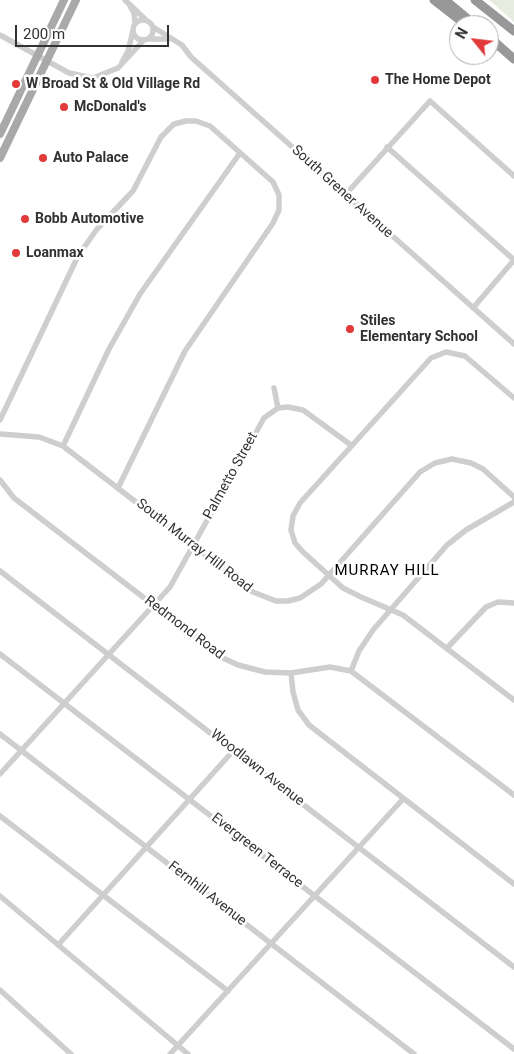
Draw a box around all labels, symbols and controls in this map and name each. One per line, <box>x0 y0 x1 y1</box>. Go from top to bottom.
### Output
scale bar <box>18 15 171 47</box>
north arrow <box>449 15 499 65</box>
text: 200 m <box>23 25 65 43</box>
text: N <box>452 25 471 41</box>
place label: The Home Depot <box>385 72 491 88</box>
marker: The Home Depot <box>369 74 381 86</box>
place label: W Broad St & Old Village Rd <box>26 76 200 92</box>
marker: W Broad St & Old Village Rd <box>10 78 22 90</box>
place label: McDonald's <box>74 99 146 115</box>
marker: McDonald's <box>58 101 70 113</box>
street label: South Grener Avenue <box>288 142 396 242</box>
place label: Auto Palace <box>53 150 129 166</box>
marker: Auto Palace <box>37 152 49 164</box>
place label: Bobb Automotive <box>35 211 144 227</box>
marker: Bobb Automotive <box>19 213 31 225</box>
place label: Loanmax <box>26 245 84 261</box>
marker: Loanmax <box>10 247 22 259</box>
place label: Stiles Elementary School <box>360 313 478 346</box>
marker: Stiles Elementary School <box>344 323 356 335</box>
street label: Palmetto Street <box>200 430 262 522</box>
street label: South Murray Hill Road <box>133 496 255 596</box>
district label: MURRAY HILL <box>333 562 441 580</box>
street label: Redmond Road <box>141 593 227 663</box>
street label: Woodlawn Avenue <box>207 726 307 810</box>
street label: Evergreen Terrace <box>208 810 306 892</box>
street label: Fernhill Avenue <box>165 858 249 930</box>

